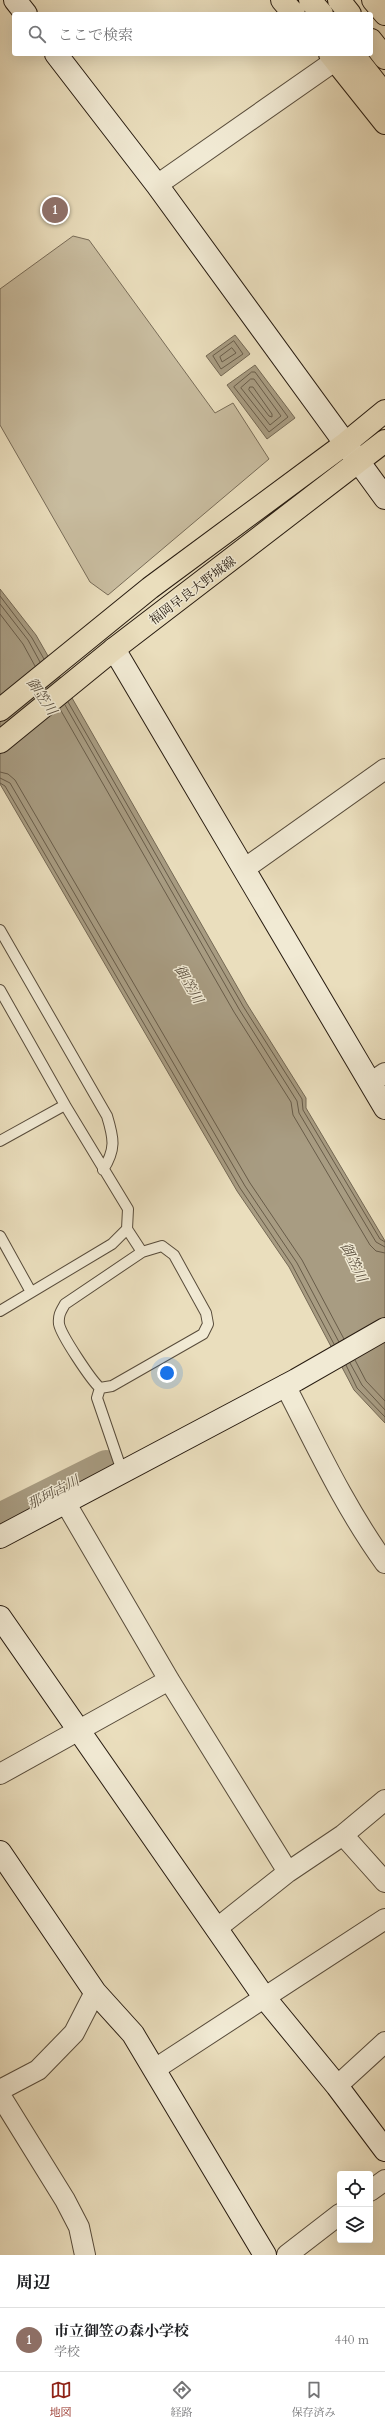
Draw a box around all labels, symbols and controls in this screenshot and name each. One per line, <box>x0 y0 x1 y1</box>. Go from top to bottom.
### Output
search box <box>12 12 373 56</box>
icon: search <box>26 23 48 45</box>
text: ここで検索 <box>58 25 133 45</box>
pin: 1 <box>42 195 68 225</box>
street label: 福岡早良大野城線 <box>146 552 240 629</box>
water label: 御笠川 <box>22 674 62 721</box>
water label: 御笠川 <box>170 961 208 1009</box>
water label: 御笠川 <box>336 1239 372 1287</box>
your location <box>157 1363 177 1383</box>
water label: 那珂古川 <box>24 1470 84 1514</box>
map controls <box>337 2171 373 2243</box>
button: locate <box>337 2171 373 2207</box>
button: layers <box>337 2207 373 2243</box>
text: 周辺 <box>16 2271 50 2294</box>
text: 市立御笠の森小学校 <box>54 2321 189 2341</box>
text: 1 <box>26 2331 32 2349</box>
text: 440 m <box>335 2331 369 2349</box>
text: 学校 <box>54 2343 80 2361</box>
tab: 地図 <box>50 2379 72 2420</box>
tab: 経路 <box>171 2379 193 2420</box>
tab: 保存済み <box>292 2379 336 2420</box>

